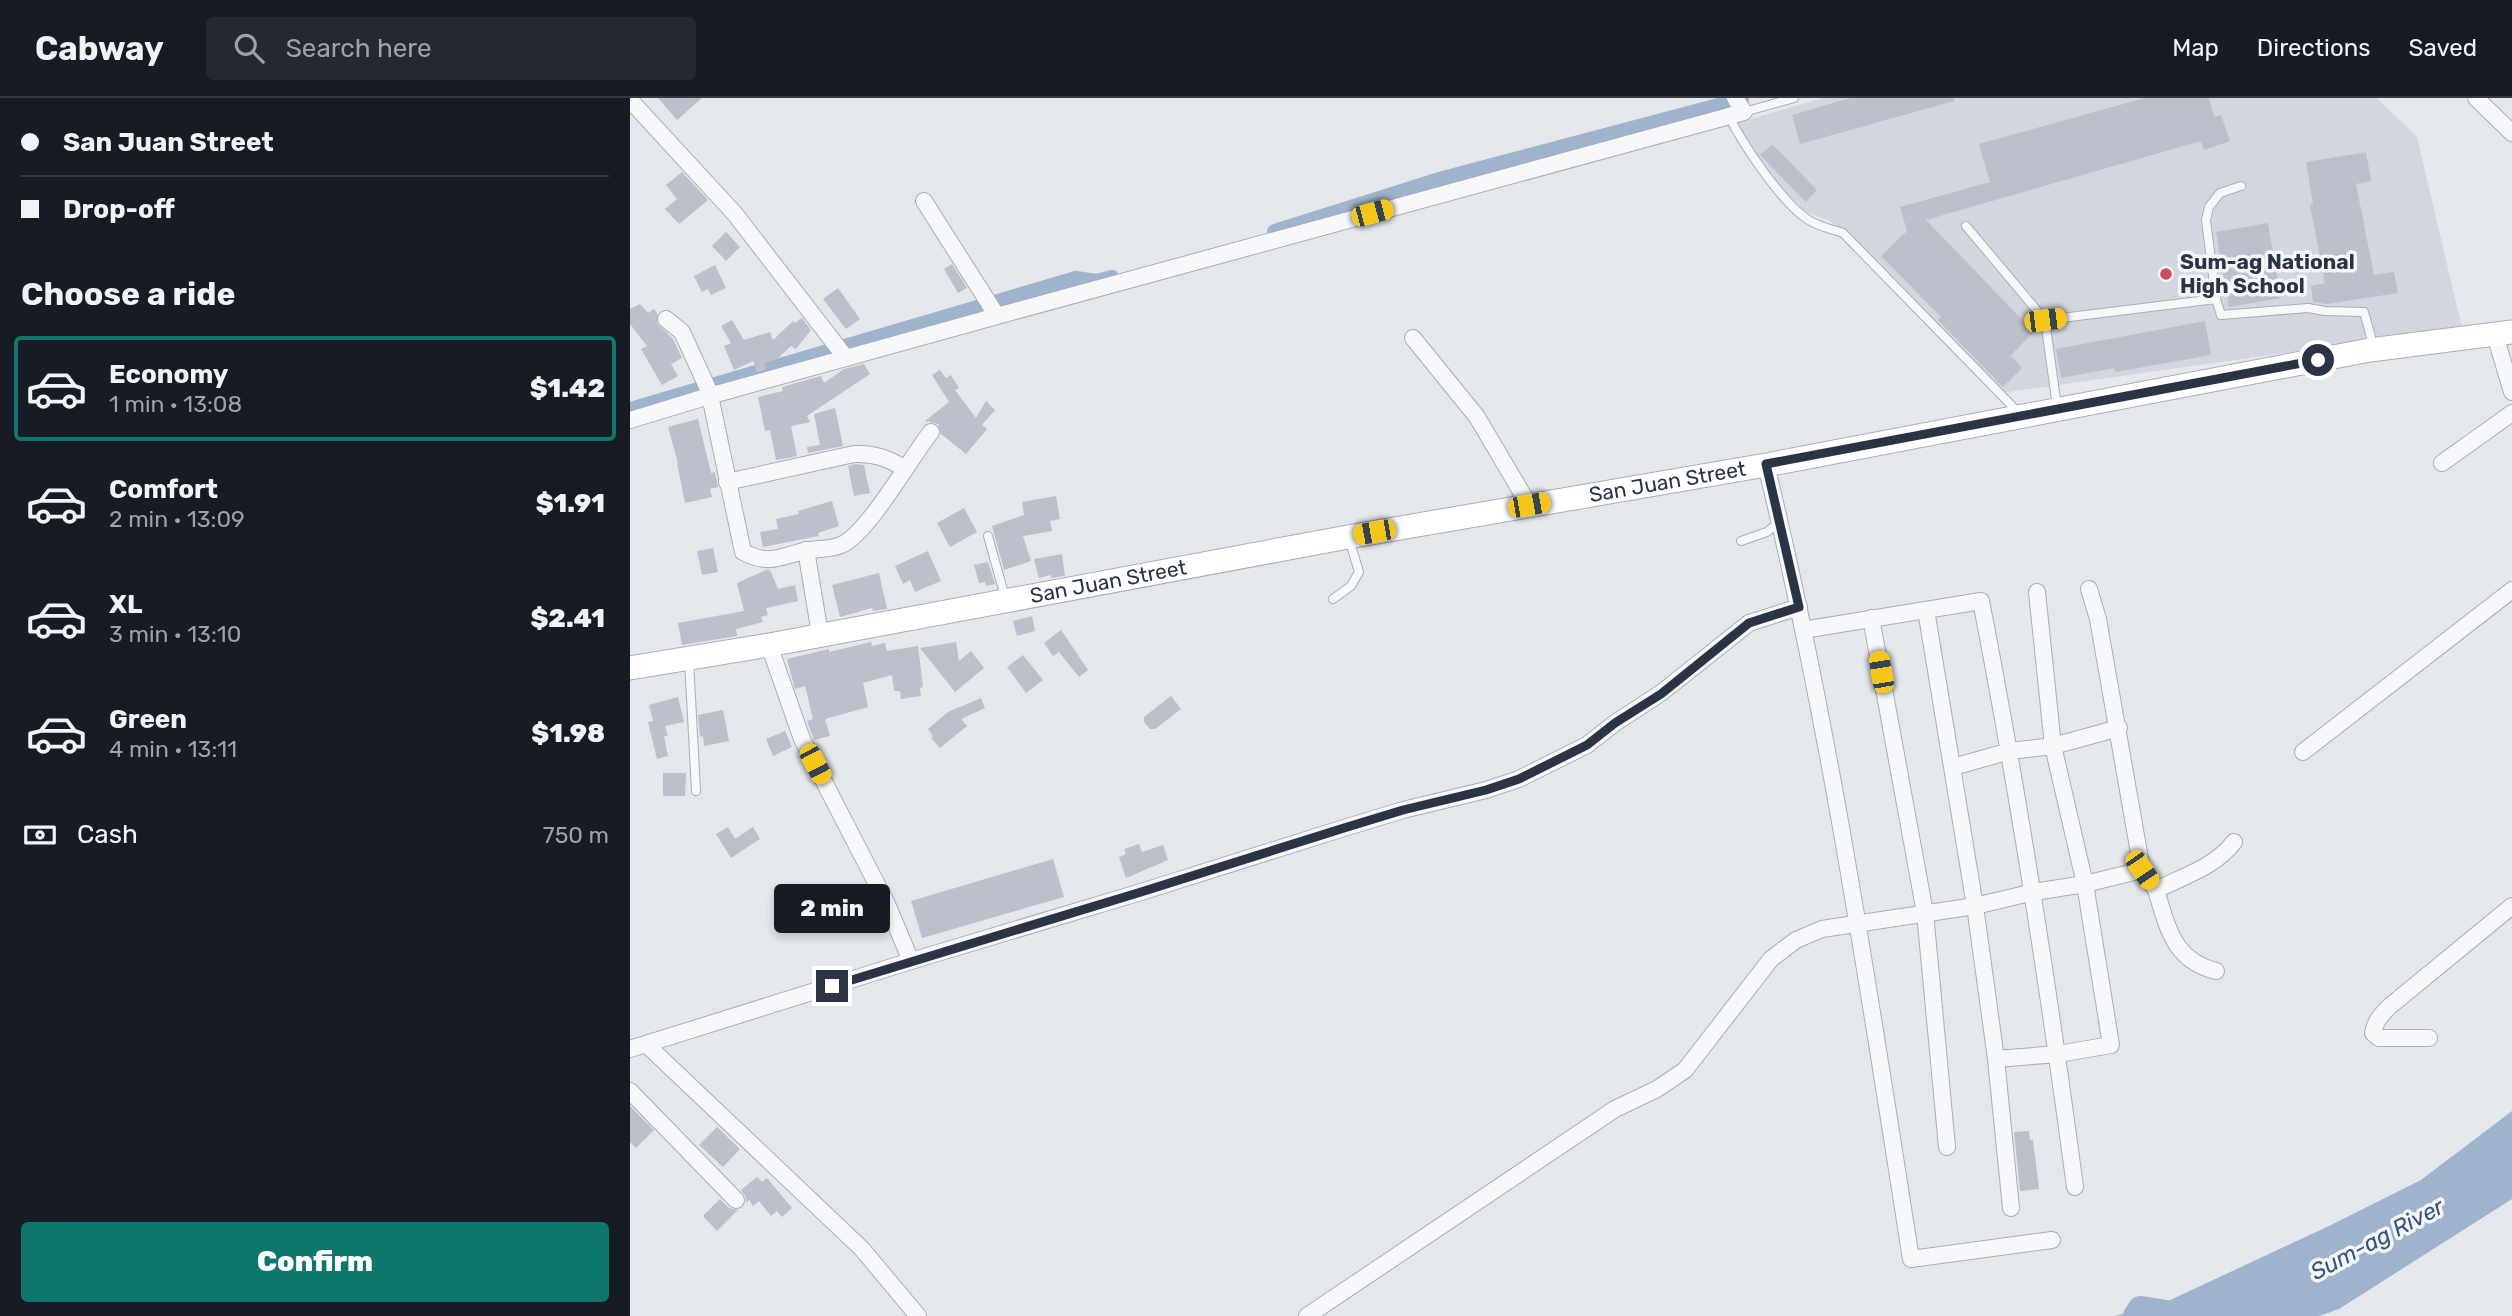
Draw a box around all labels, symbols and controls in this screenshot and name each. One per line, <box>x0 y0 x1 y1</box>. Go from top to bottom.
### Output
search box <box>206 17 696 80</box>
text: Cabway <box>35 29 164 68</box>
icon: search <box>230 29 268 67</box>
text: Search here <box>286 33 432 64</box>
text: Map <box>2172 34 2219 62</box>
text: Directions <box>2257 34 2370 62</box>
text: Saved <box>2408 34 2477 62</box>
text: San Juan Street <box>63 127 274 158</box>
text: Drop-off <box>63 194 175 225</box>
car <box>1349 197 1396 229</box>
place label: Sum-ag National High School <box>2180 249 2355 298</box>
marker: Sum-ag National High School <box>2158 266 2174 282</box>
text: Choose a ride <box>21 275 235 313</box>
car <box>2023 307 2068 333</box>
route start <box>2302 344 2334 376</box>
icon: car <box>25 357 88 420</box>
text: Economy <box>109 359 228 390</box>
text: $1.42 <box>530 373 605 404</box>
text: 1 min · 13:08 <box>109 390 242 418</box>
street label: San Juan Street <box>1587 456 1748 507</box>
icon: car <box>25 472 88 535</box>
text: Comfort <box>109 474 218 505</box>
text: $1.91 <box>536 488 605 519</box>
car <box>1507 491 1552 519</box>
text: 2 min · 13:09 <box>109 505 245 533</box>
car <box>1352 518 1397 546</box>
street label: San Juan Street <box>1028 554 1188 608</box>
icon: car <box>25 587 88 650</box>
text: XL <box>109 589 142 620</box>
text: $2.41 <box>530 603 605 634</box>
text: 3 min · 13:10 <box>109 620 241 648</box>
car <box>1868 649 1895 695</box>
icon: car <box>25 702 88 765</box>
text: Green <box>109 704 187 735</box>
text: $1.98 <box>531 718 605 749</box>
text: 4 min · 13:11 <box>109 735 237 763</box>
car <box>796 741 835 787</box>
icon: cash <box>21 816 59 854</box>
text: Cash <box>77 819 138 850</box>
text: 750 m <box>543 821 609 849</box>
car <box>2122 847 2163 893</box>
callout: 2 min <box>774 884 890 934</box>
text: 2 min <box>800 894 864 922</box>
route end <box>816 970 848 1002</box>
water label: Sum-ag River <box>2305 1192 2450 1286</box>
button: Confirm <box>21 1222 609 1302</box>

